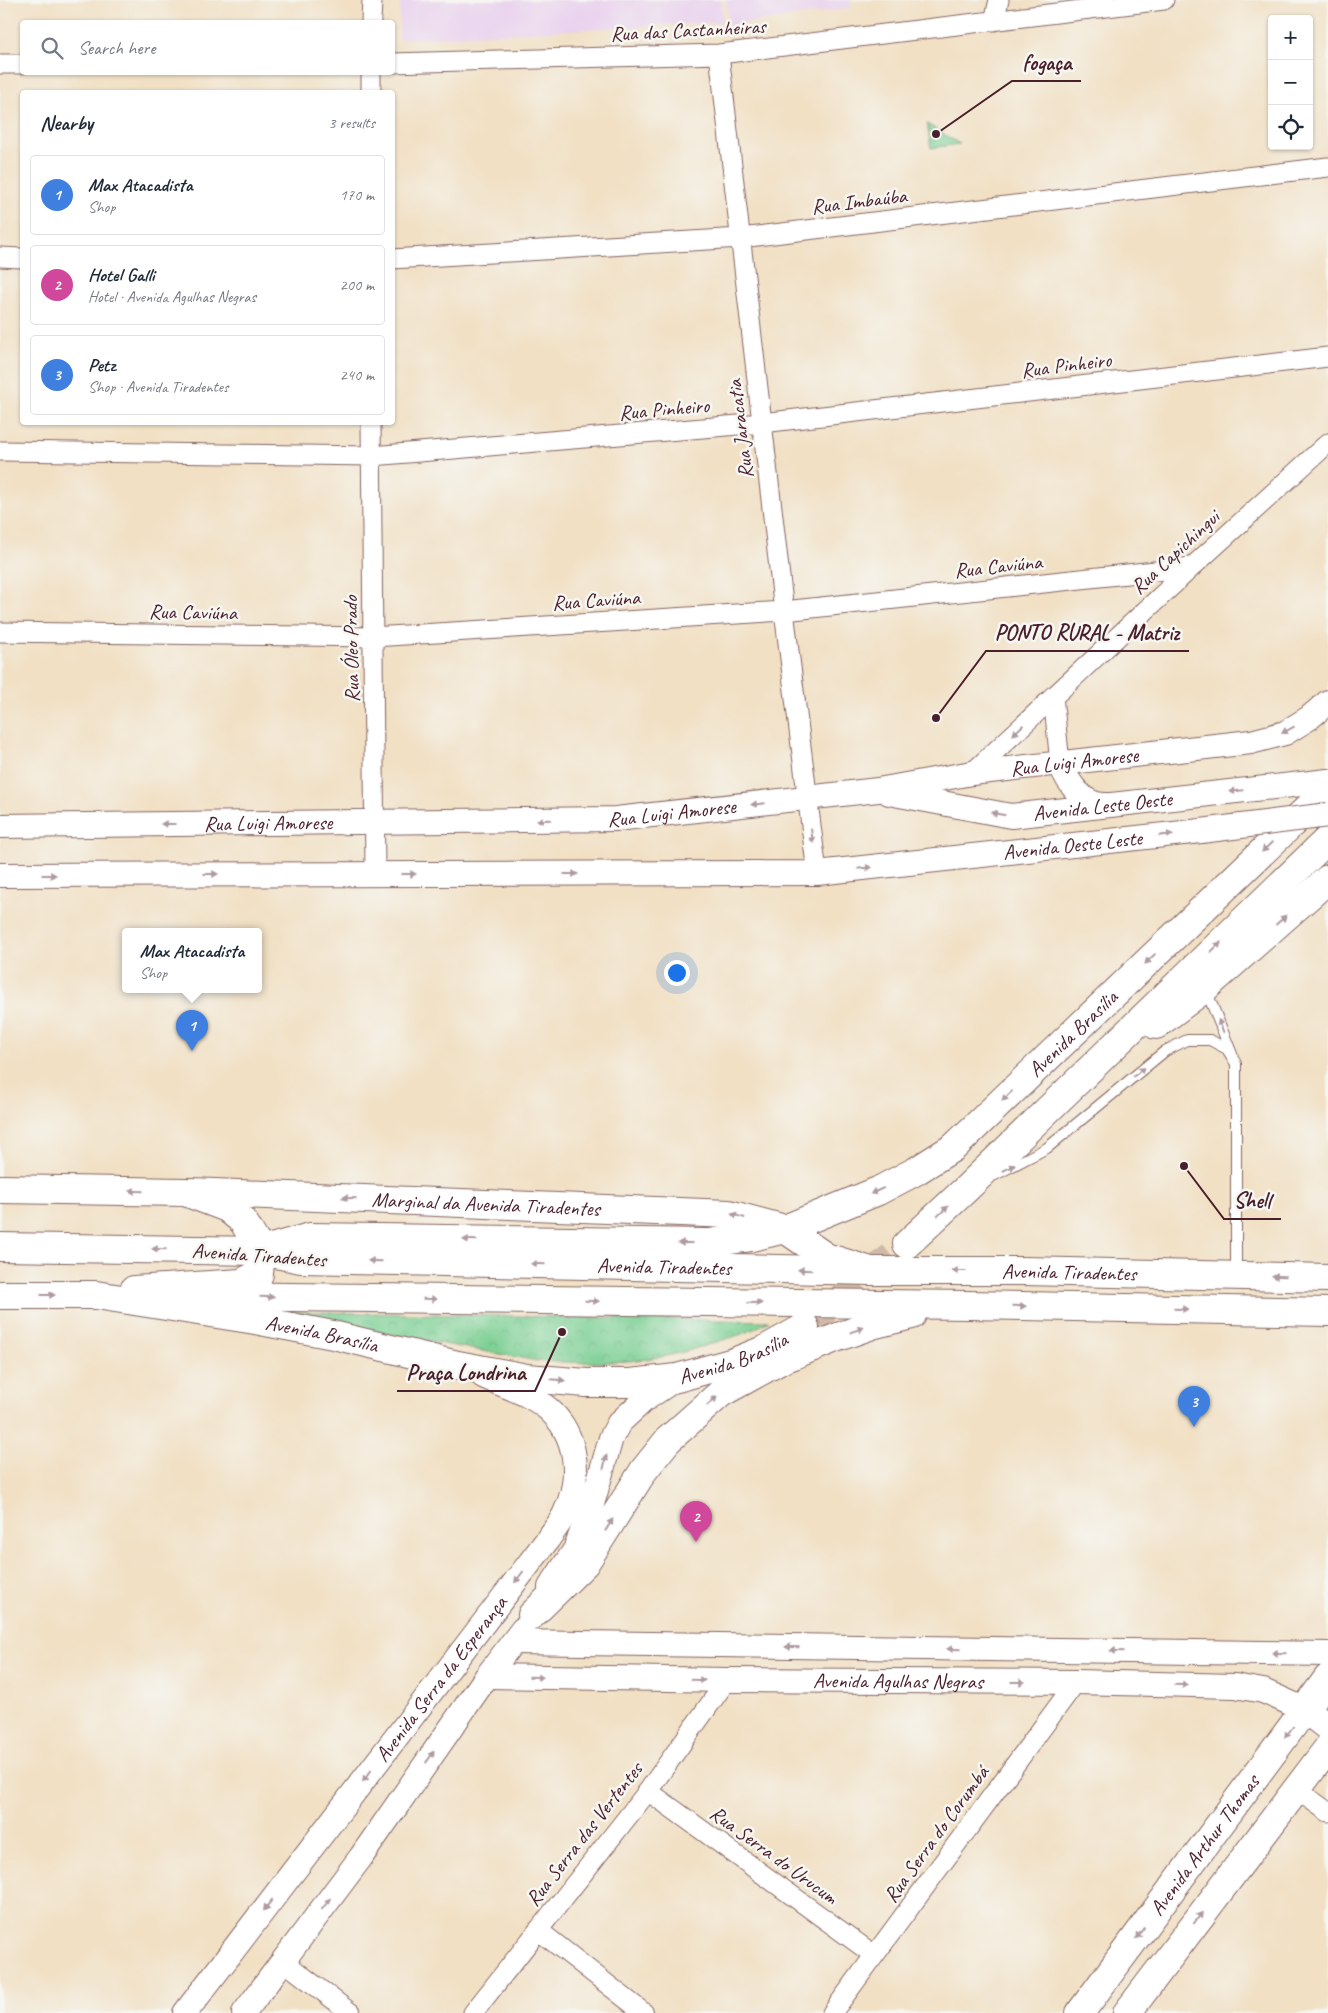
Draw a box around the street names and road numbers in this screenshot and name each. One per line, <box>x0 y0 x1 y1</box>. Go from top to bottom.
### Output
street label: Rua das Castanheiras <box>610 13 768 47</box>
street label: Rua Imbaúba <box>810 182 910 220</box>
street label: Rua Pinheiro <box>1020 346 1114 383</box>
street label: Rua Jaracatia <box>721 376 759 480</box>
street label: Rua Pinheiro <box>618 392 712 426</box>
street label: Rua Capichingui <box>1125 502 1227 600</box>
street label: Rua Caviúna <box>953 548 1045 584</box>
street label: Rua Caviúna <box>551 584 643 616</box>
street label: Rua Óleo Prado <box>337 594 365 703</box>
street label: Rua Caviúna <box>149 598 239 626</box>
street label: Rua Luigi Amorese <box>1009 742 1141 782</box>
street label: Avenida Leste Oeste <box>1031 785 1175 827</box>
street label: Rua Luigi Amorese <box>608 793 738 832</box>
street label: Rua Luigi Amorese <box>204 809 333 837</box>
street label: Avenida Oeste Leste <box>1002 824 1145 866</box>
street label: Avenida Brasília <box>1022 983 1124 1082</box>
street label: Marginal da Avenida Tiradentes <box>371 1186 602 1222</box>
street label: Avenida Tiradentes <box>191 1237 329 1273</box>
street label: Avenida Tiradentes <box>597 1252 734 1281</box>
street label: Avenida Tiradentes <box>1002 1258 1138 1287</box>
street label: Avenida Brasília <box>263 1309 382 1359</box>
street label: Avenida Brasília <box>676 1326 794 1390</box>
street label: Avenida Serra da Esperança <box>369 1589 514 1767</box>
street label: Avenida Agulhas Negras <box>813 1667 985 1694</box>
street label: Rua Serra das Vertentes <box>520 1755 649 1911</box>
street label: Rua Serra do Corumbá <box>878 1759 995 1908</box>
street label: Avenida Arthur Thomas <box>1144 1768 1266 1921</box>
street label: Rua Serra do Urucum <box>705 1800 844 1911</box>

